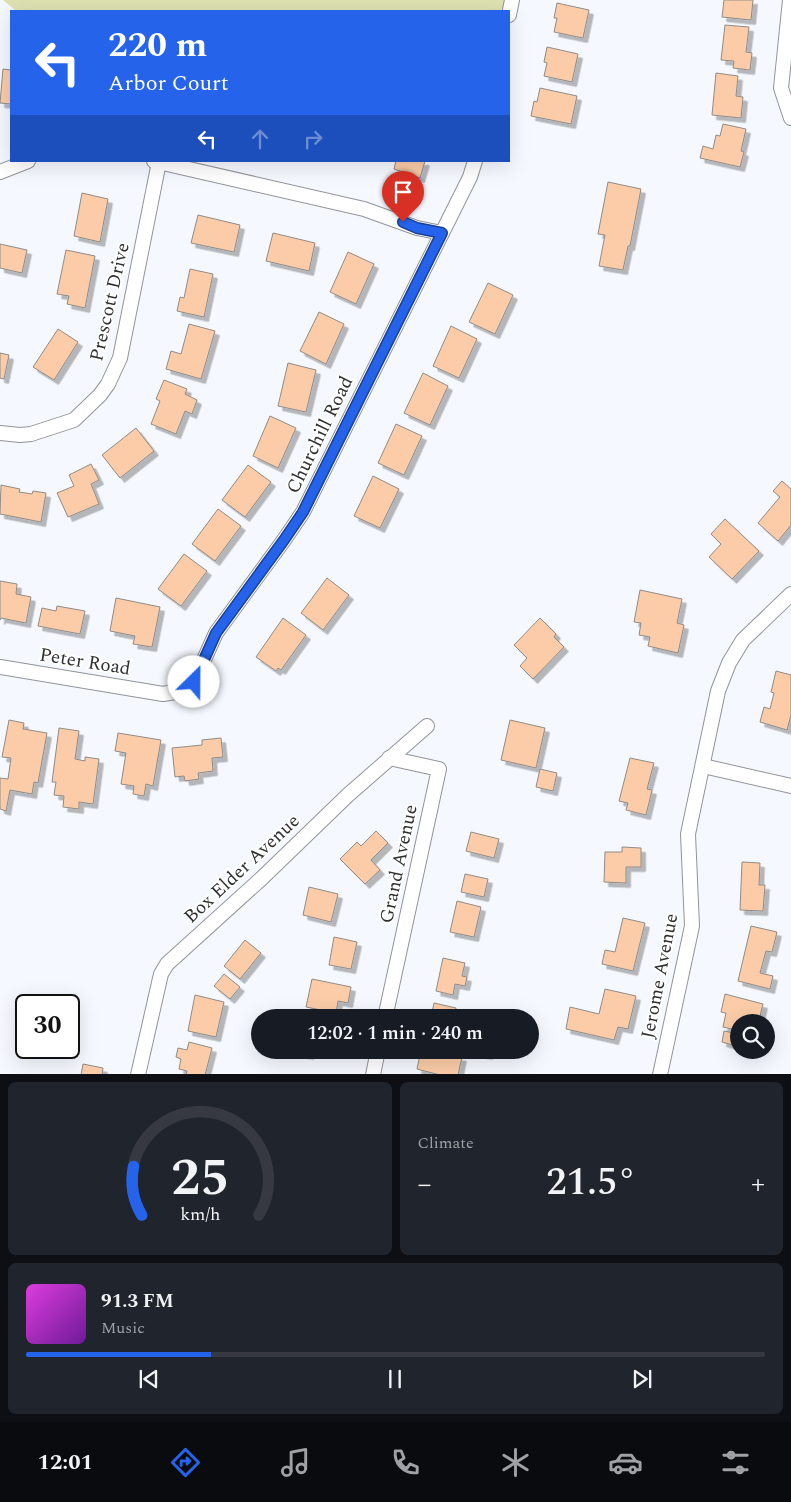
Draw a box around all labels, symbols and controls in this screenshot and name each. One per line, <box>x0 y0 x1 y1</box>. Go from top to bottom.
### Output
text: 220 m <box>108 19 207 72</box>
icon: left <box>25 30 90 95</box>
text: Arbor Court <box>108 67 229 100</box>
icon: left <box>193 125 221 153</box>
icon: ahead <box>246 125 274 153</box>
icon: right <box>299 125 327 153</box>
pin <box>382 171 424 222</box>
icon: arrive <box>389 178 417 206</box>
street label: Prescott Drive <box>82 240 138 364</box>
street label: Churchill Road <box>279 371 361 499</box>
street label: Peter Road <box>37 640 133 684</box>
position arrow <box>167 655 219 707</box>
street label: Grand Avenue <box>372 802 426 926</box>
street label: Box Elder Avenue <box>177 807 307 931</box>
street label: Jerome Avenue <box>634 911 686 1041</box>
speed limit sign: 30 <box>15 994 80 1059</box>
map controls <box>730 1014 775 1059</box>
button: search <box>730 1014 775 1059</box>
text: 12:02 · 1 min · 240 m <box>307 1019 483 1048</box>
text: Climate <box>418 1131 474 1155</box>
text: 25 <box>171 1139 229 1218</box>
text: 21.5° <box>546 1154 636 1212</box>
text: − <box>418 1163 432 1206</box>
text: + <box>751 1163 765 1206</box>
text: km/h <box>180 1201 220 1228</box>
text: 91.3 FM <box>101 1287 174 1316</box>
text: Music <box>101 1316 145 1340</box>
icon: previous <box>135 1365 163 1393</box>
icon: pause <box>381 1365 409 1393</box>
icon: next <box>628 1365 656 1393</box>
icon: directions <box>168 1445 203 1480</box>
icon: music <box>278 1445 313 1480</box>
icon: phone <box>388 1445 423 1480</box>
icon: climate <box>498 1445 533 1480</box>
icon: car <box>608 1445 643 1480</box>
icon: filters <box>718 1445 753 1480</box>
text: 12:01 <box>38 1446 93 1479</box>

